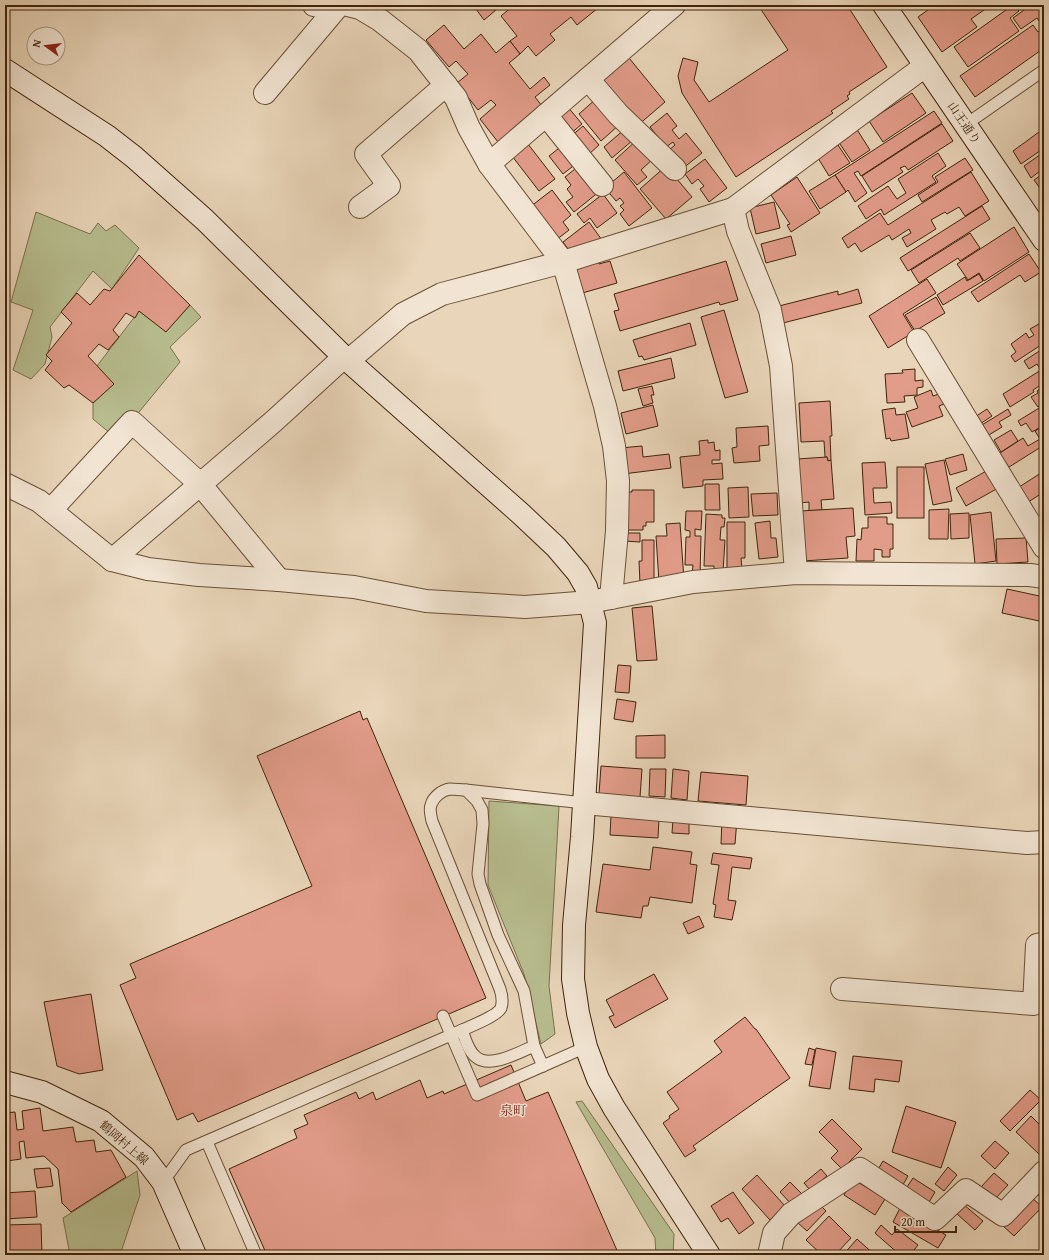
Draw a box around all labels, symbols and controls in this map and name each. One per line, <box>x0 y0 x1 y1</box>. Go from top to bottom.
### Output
north arrow <box>26 26 66 66</box>
text: N <box>28 37 45 49</box>
street label: 山王通り <box>944 98 985 147</box>
district label: 泉町 <box>500 1101 526 1120</box>
street label: 鶴岡村上線 <box>96 1117 153 1169</box>
scale bar <box>895 1208 956 1234</box>
text: 20 m <box>901 1213 925 1230</box>

